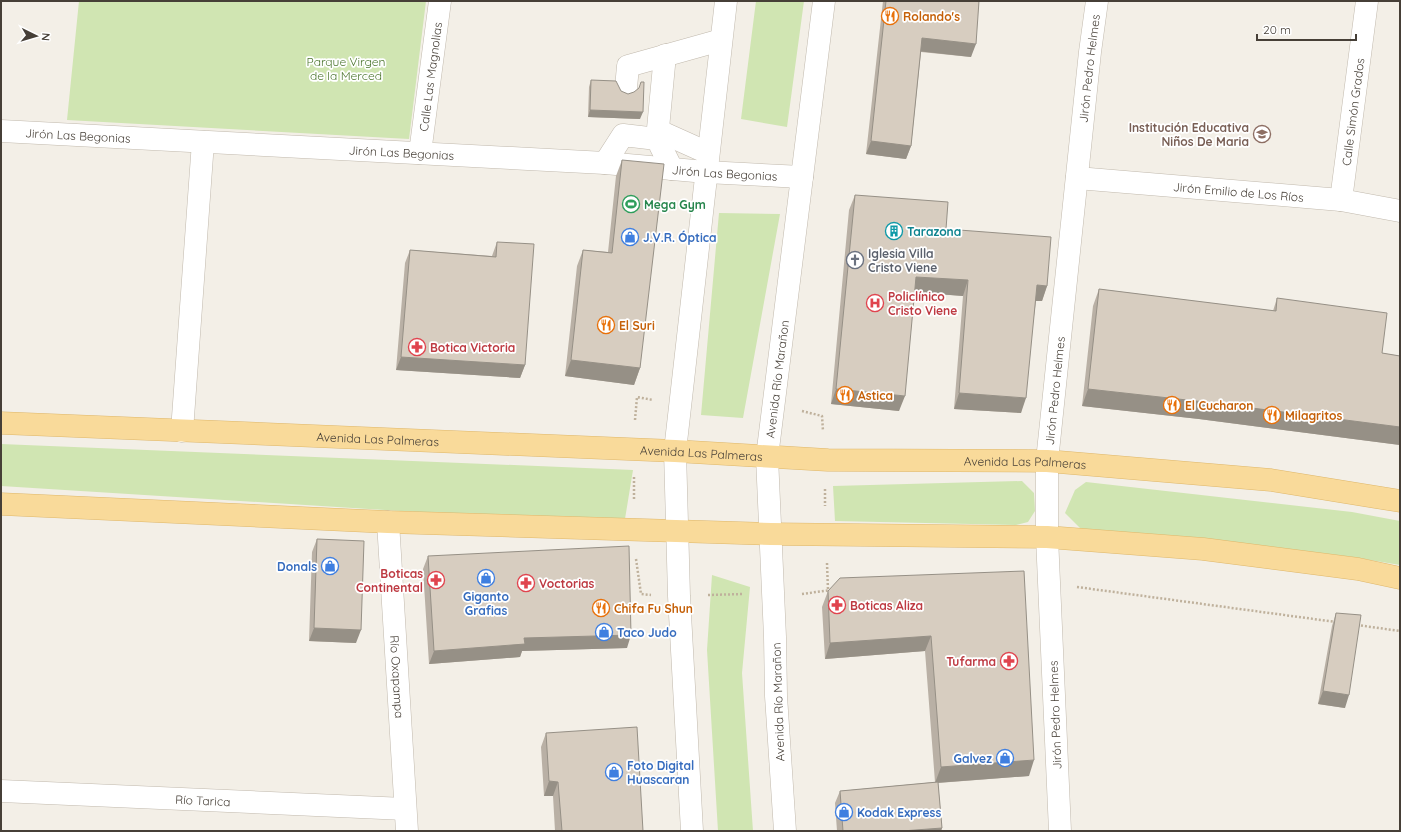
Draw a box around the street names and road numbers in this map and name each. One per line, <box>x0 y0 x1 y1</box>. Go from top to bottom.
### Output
street label: Jirón Pedro Helmes <box>1075 13 1103 123</box>
street label: Calle Las Magnolias <box>415 21 445 132</box>
street label: Calle Simón Grados <box>1338 57 1367 167</box>
street label: Jirón Las Begonias <box>25 125 131 145</box>
street label: Jirón Las Begonias <box>348 142 455 163</box>
street label: Jirón Las Begonias <box>671 162 778 183</box>
street label: Jirón Emilio de Los Ríos <box>1172 179 1305 204</box>
street label: Avenida Río Marañon <box>762 319 792 439</box>
street label: Jirón Pedro Helmes <box>1041 335 1068 446</box>
street label: Avenida Las Palmeras <box>316 429 440 449</box>
street label: Avenida Las Palmeras <box>640 442 763 464</box>
street label: Avenida Las Palmeras <box>964 453 1087 472</box>
street label: Río Oxapampa <box>387 635 408 719</box>
street label: Avenida Río Marañon <box>768 642 788 762</box>
street label: Jirón Pedro Helmes <box>1046 660 1064 770</box>
street label: Río Tarica <box>175 791 231 809</box>

